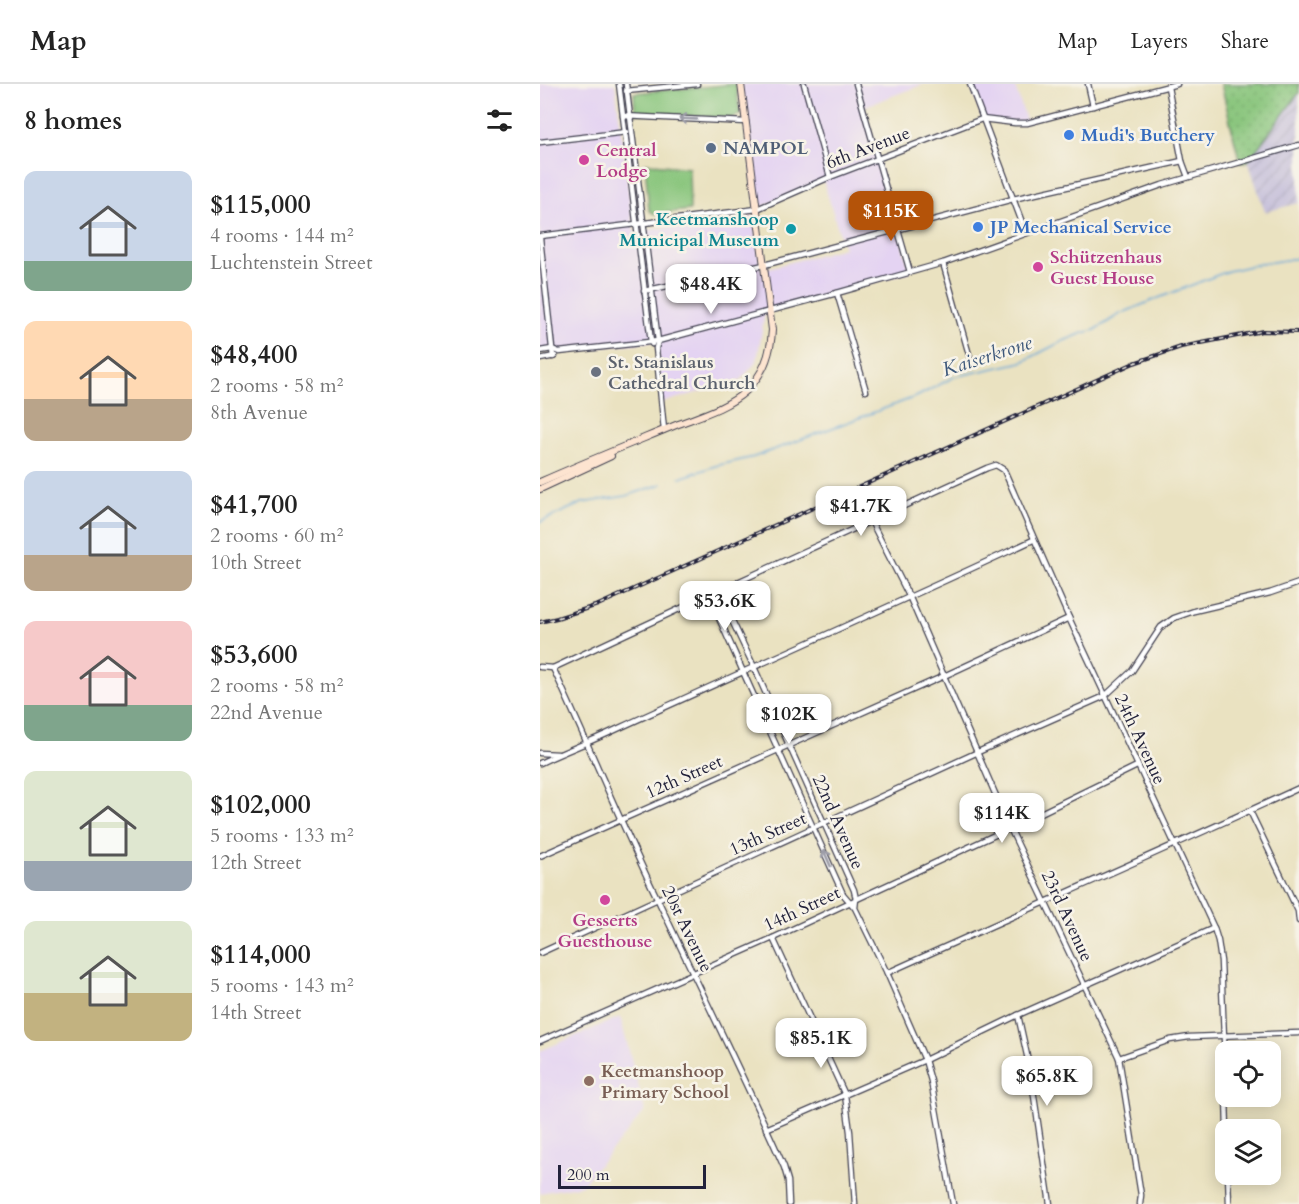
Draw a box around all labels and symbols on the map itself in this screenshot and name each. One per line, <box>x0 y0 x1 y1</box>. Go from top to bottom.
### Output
one-way arrow <box>679 113 699 124</box>
street label: 6th Avenue <box>822 121 914 175</box>
place label: Mudi's Butchery <box>1081 123 1216 148</box>
marker: Mudi's Butchery <box>1062 128 1076 142</box>
place label: NAMPOL <box>723 136 809 161</box>
place label: Central Lodge <box>596 138 657 184</box>
marker: NAMPOL <box>704 141 718 155</box>
marker: Central Lodge <box>577 153 591 167</box>
pin: $115K <box>849 191 933 242</box>
place label: Keetmanshoop Municipal Museum <box>619 207 779 253</box>
place label: JP Mechanical Service <box>987 215 1172 240</box>
marker: JP Mechanical Service <box>971 220 985 234</box>
marker: Keetmanshoop Municipal Museum <box>784 222 798 236</box>
place label: Schützenhaus Guest House <box>1050 245 1162 291</box>
marker: Schützenhaus Guest House <box>1031 260 1045 274</box>
pin: $48.4K <box>662 264 760 315</box>
water label: Kaiserkrone <box>939 329 1036 383</box>
place label: St. Stanislaus Cathedral Church <box>608 350 756 396</box>
marker: St. Stanislaus Cathedral Church <box>589 365 603 379</box>
pin: $41.7K <box>812 486 910 537</box>
pin: $53.6K <box>676 581 774 632</box>
street label: 24th Avenue <box>1108 690 1172 788</box>
pin: $102K <box>747 694 831 745</box>
street label: 12th Street <box>641 749 727 805</box>
street label: 22nd Avenue <box>806 771 870 873</box>
pin: $114K <box>960 793 1044 844</box>
street label: 13th Street <box>725 806 811 862</box>
one-way arrow <box>820 849 832 867</box>
street label: 23rd Avenue <box>1035 866 1099 966</box>
street label: 14th Street <box>759 880 845 938</box>
street label: 20st Avenue <box>655 882 719 976</box>
marker: Gesserts Guesthouse <box>598 893 612 907</box>
place label: Gesserts Guesthouse <box>558 908 653 954</box>
pin: $85.1K <box>772 1018 870 1069</box>
pin: $65.8K <box>998 1056 1096 1107</box>
place label: Keetmanshoop Primary School <box>601 1059 729 1105</box>
marker: Keetmanshoop Primary School <box>582 1074 596 1088</box>
scale bar <box>558 1162 706 1190</box>

